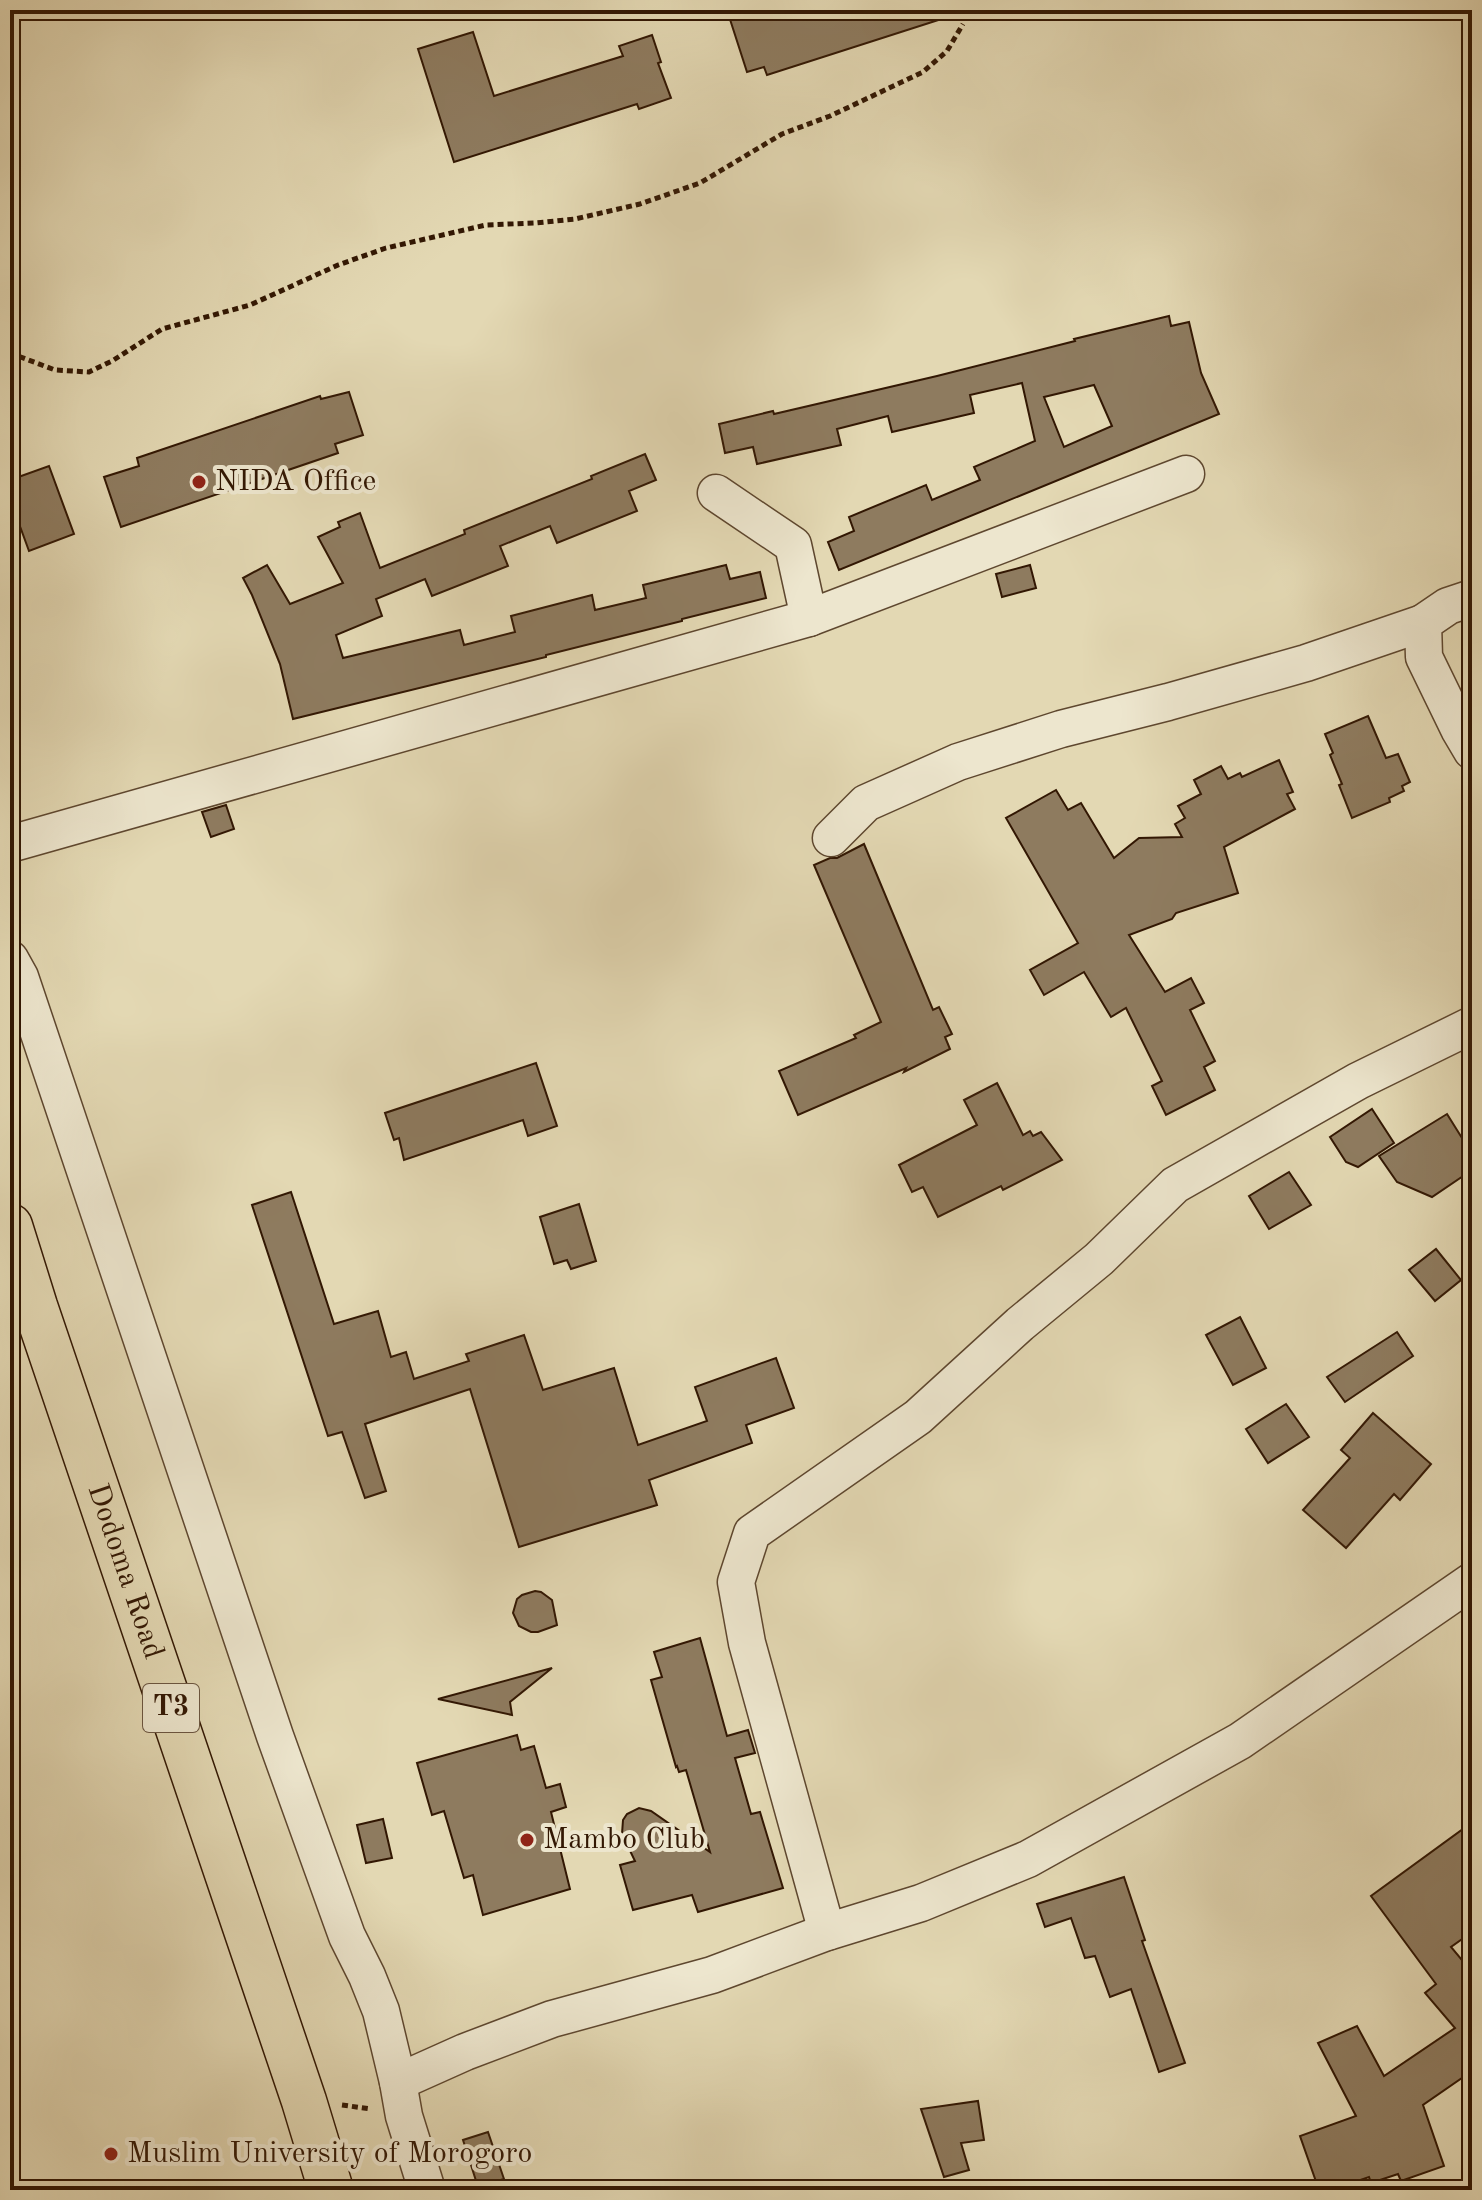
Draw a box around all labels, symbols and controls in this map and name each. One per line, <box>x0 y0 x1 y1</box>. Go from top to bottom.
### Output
place label: NIDA Office <box>215 467 376 497</box>
marker: NIDA Office <box>190 473 208 491</box>
street label: Dodoma Road <box>81 1480 168 1663</box>
road number: T3 <box>143 1684 199 1732</box>
place label: Mambo Club <box>543 1825 705 1855</box>
marker: Mambo Club <box>518 1831 536 1849</box>
place label: Muslim University of Morogoro <box>127 2139 532 2169</box>
marker: Muslim University of Morogoro <box>102 2145 120 2163</box>

